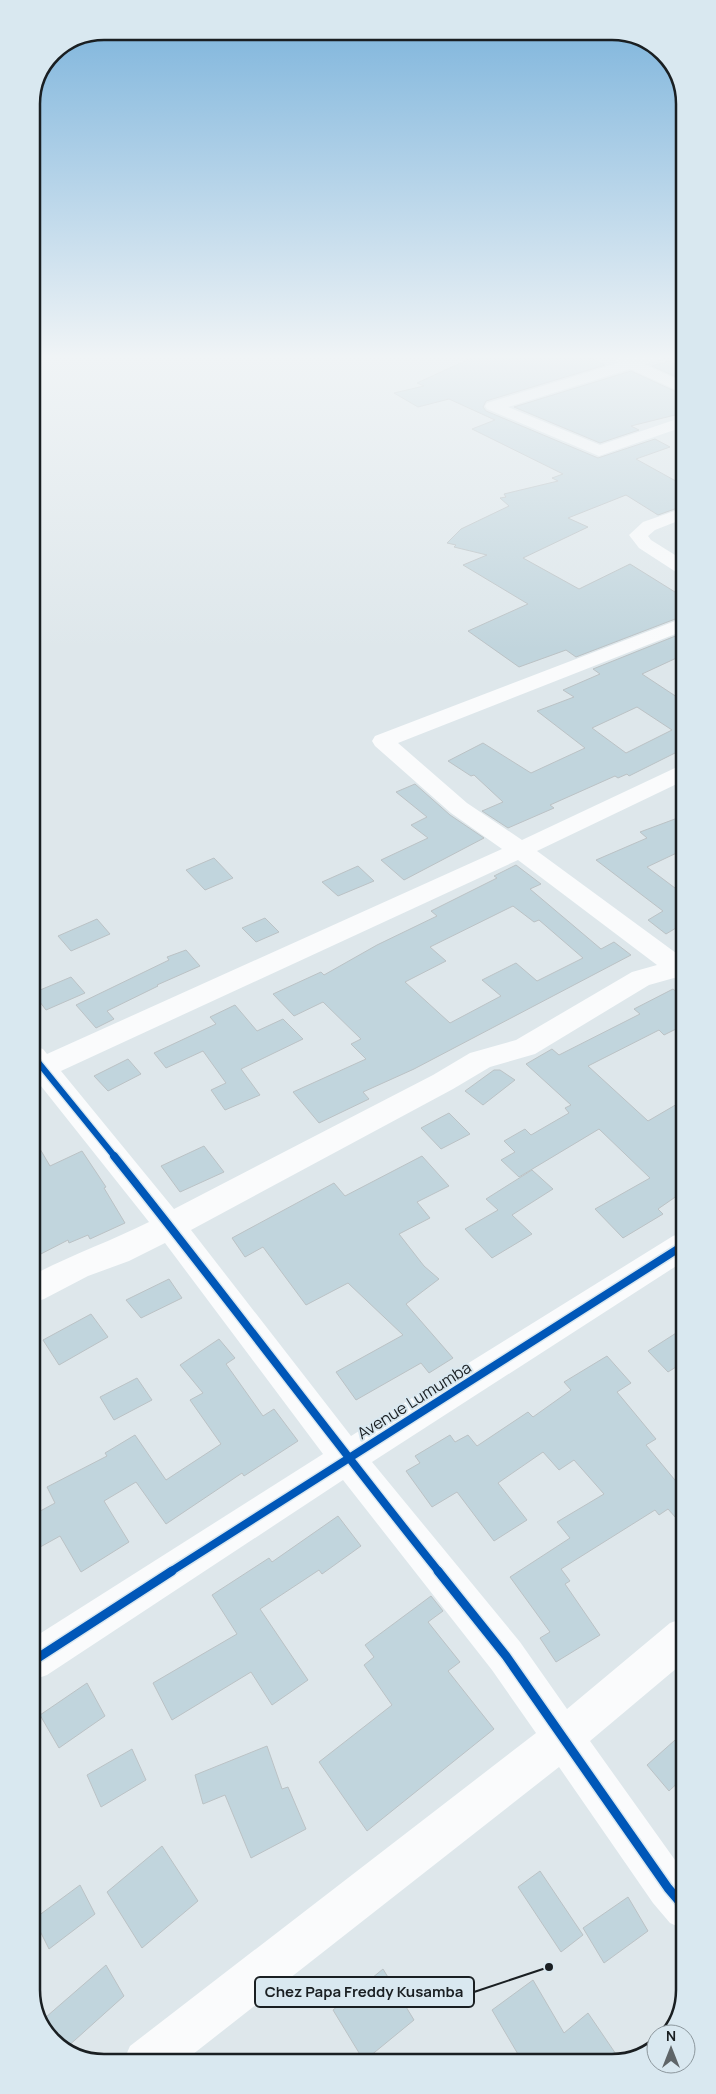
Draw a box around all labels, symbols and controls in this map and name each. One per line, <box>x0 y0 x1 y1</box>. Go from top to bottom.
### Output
street label: Avenue Lumumba <box>353 1356 475 1444</box>
callout: Chez Papa Freddy Kusamba <box>255 1977 474 2007</box>
text: Chez Papa Freddy Kusamba <box>265 1981 463 2002</box>
north arrow <box>646 2024 696 2074</box>
text: N <box>666 2026 676 2045</box>

